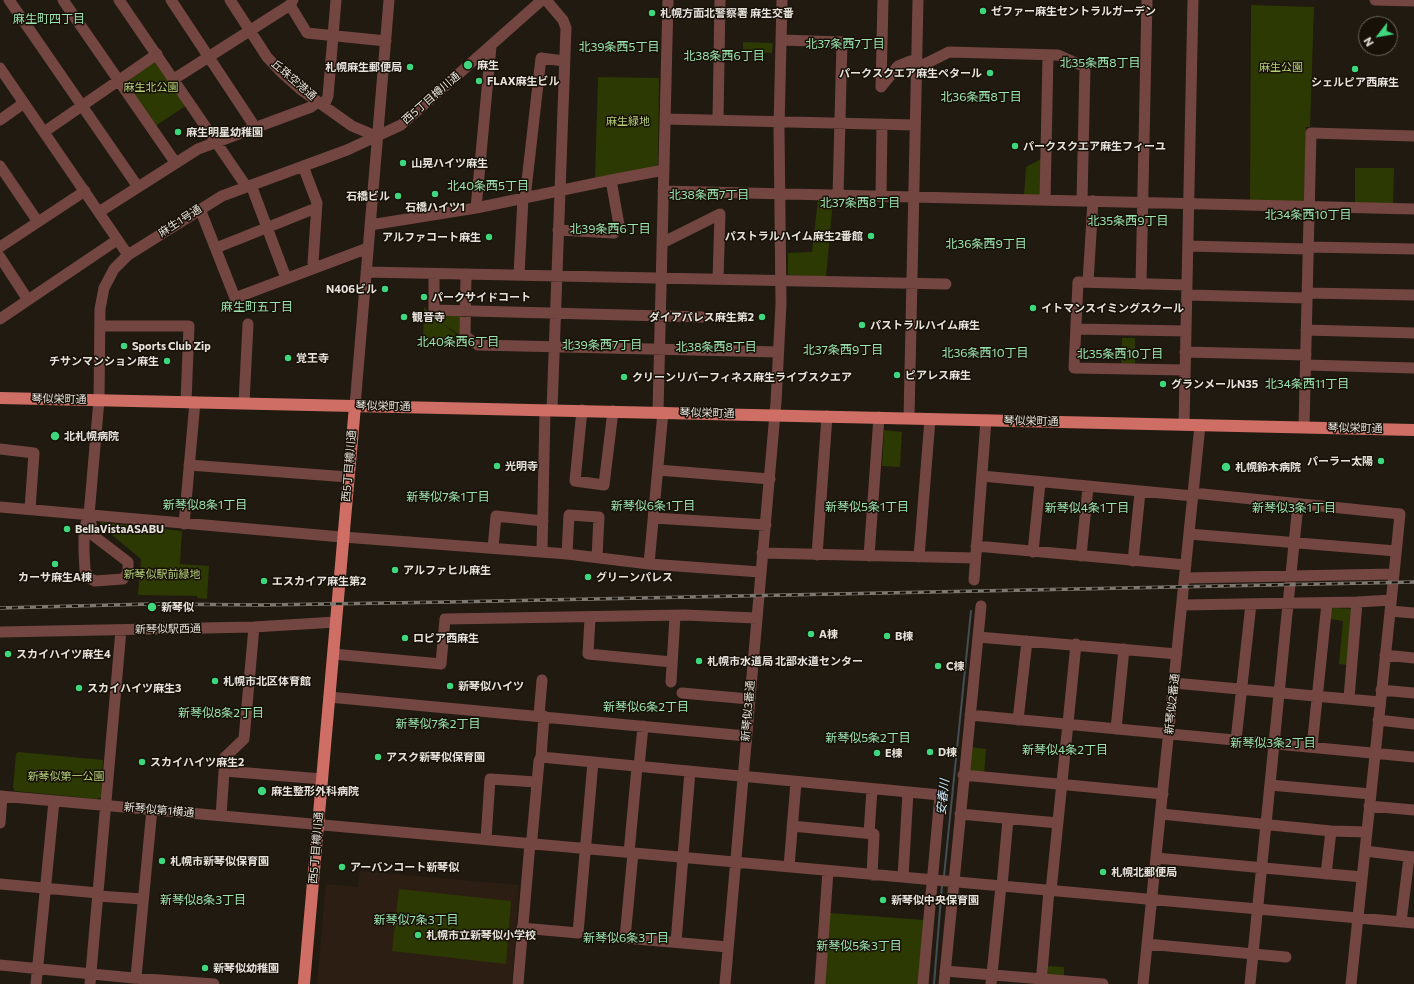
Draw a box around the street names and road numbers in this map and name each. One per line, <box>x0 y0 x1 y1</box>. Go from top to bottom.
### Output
street label: 丘珠空港通 <box>269 57 319 103</box>
street label: 西5丁目樽川通 <box>399 69 463 127</box>
street label: 麻生1号通 <box>156 202 204 240</box>
street label: 琴似栄町通 <box>31 392 87 406</box>
street label: 琴似栄町通 <box>355 399 411 413</box>
street label: 琴似栄町通 <box>679 406 735 420</box>
street label: 琴似栄町通 <box>1003 414 1059 428</box>
street label: 琴似栄町通 <box>1327 421 1383 435</box>
street label: 西5丁目樽川通 <box>339 429 359 503</box>
street label: 新琴似駅西通 <box>135 622 201 636</box>
street label: 新琴似2番通 <box>1162 673 1182 735</box>
street label: 新琴似3番通 <box>739 680 757 742</box>
street label: 新琴似第1横通 <box>123 800 195 820</box>
street label: 西5丁目樽川通 <box>306 811 326 885</box>

